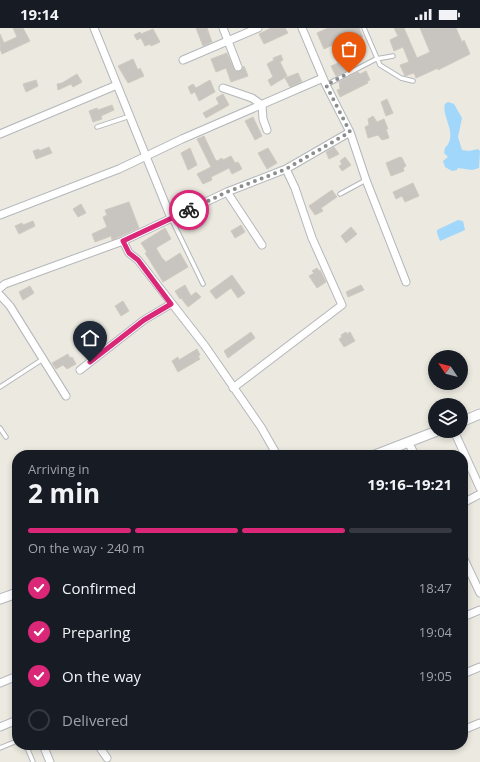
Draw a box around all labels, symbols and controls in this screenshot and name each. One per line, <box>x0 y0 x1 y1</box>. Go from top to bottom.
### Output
text: 19:14 <box>20 4 59 24</box>
pin <box>332 32 366 73</box>
icon: bag <box>338 38 360 60</box>
courier <box>169 190 209 230</box>
icon: bike <box>178 199 200 221</box>
pin <box>73 321 107 362</box>
icon: home <box>79 327 101 349</box>
north arrow <box>428 350 468 390</box>
map controls <box>428 350 468 438</box>
button: layers <box>428 398 468 438</box>
text: Arriving in <box>28 460 90 478</box>
text: 19:16–19:21 <box>367 474 452 494</box>
text: 2 min <box>28 475 100 511</box>
text: On the way · 240 m <box>28 539 144 557</box>
icon: check <box>28 577 50 599</box>
text: Confirmed <box>62 578 136 598</box>
text: 18:47 <box>419 579 452 597</box>
icon: check <box>28 621 50 643</box>
text: Preparing <box>62 622 130 642</box>
text: 19:04 <box>419 623 452 641</box>
icon: check <box>28 665 50 687</box>
text: On the way <box>62 666 141 686</box>
text: 19:05 <box>419 667 452 685</box>
text: Delivered <box>62 710 129 730</box>

